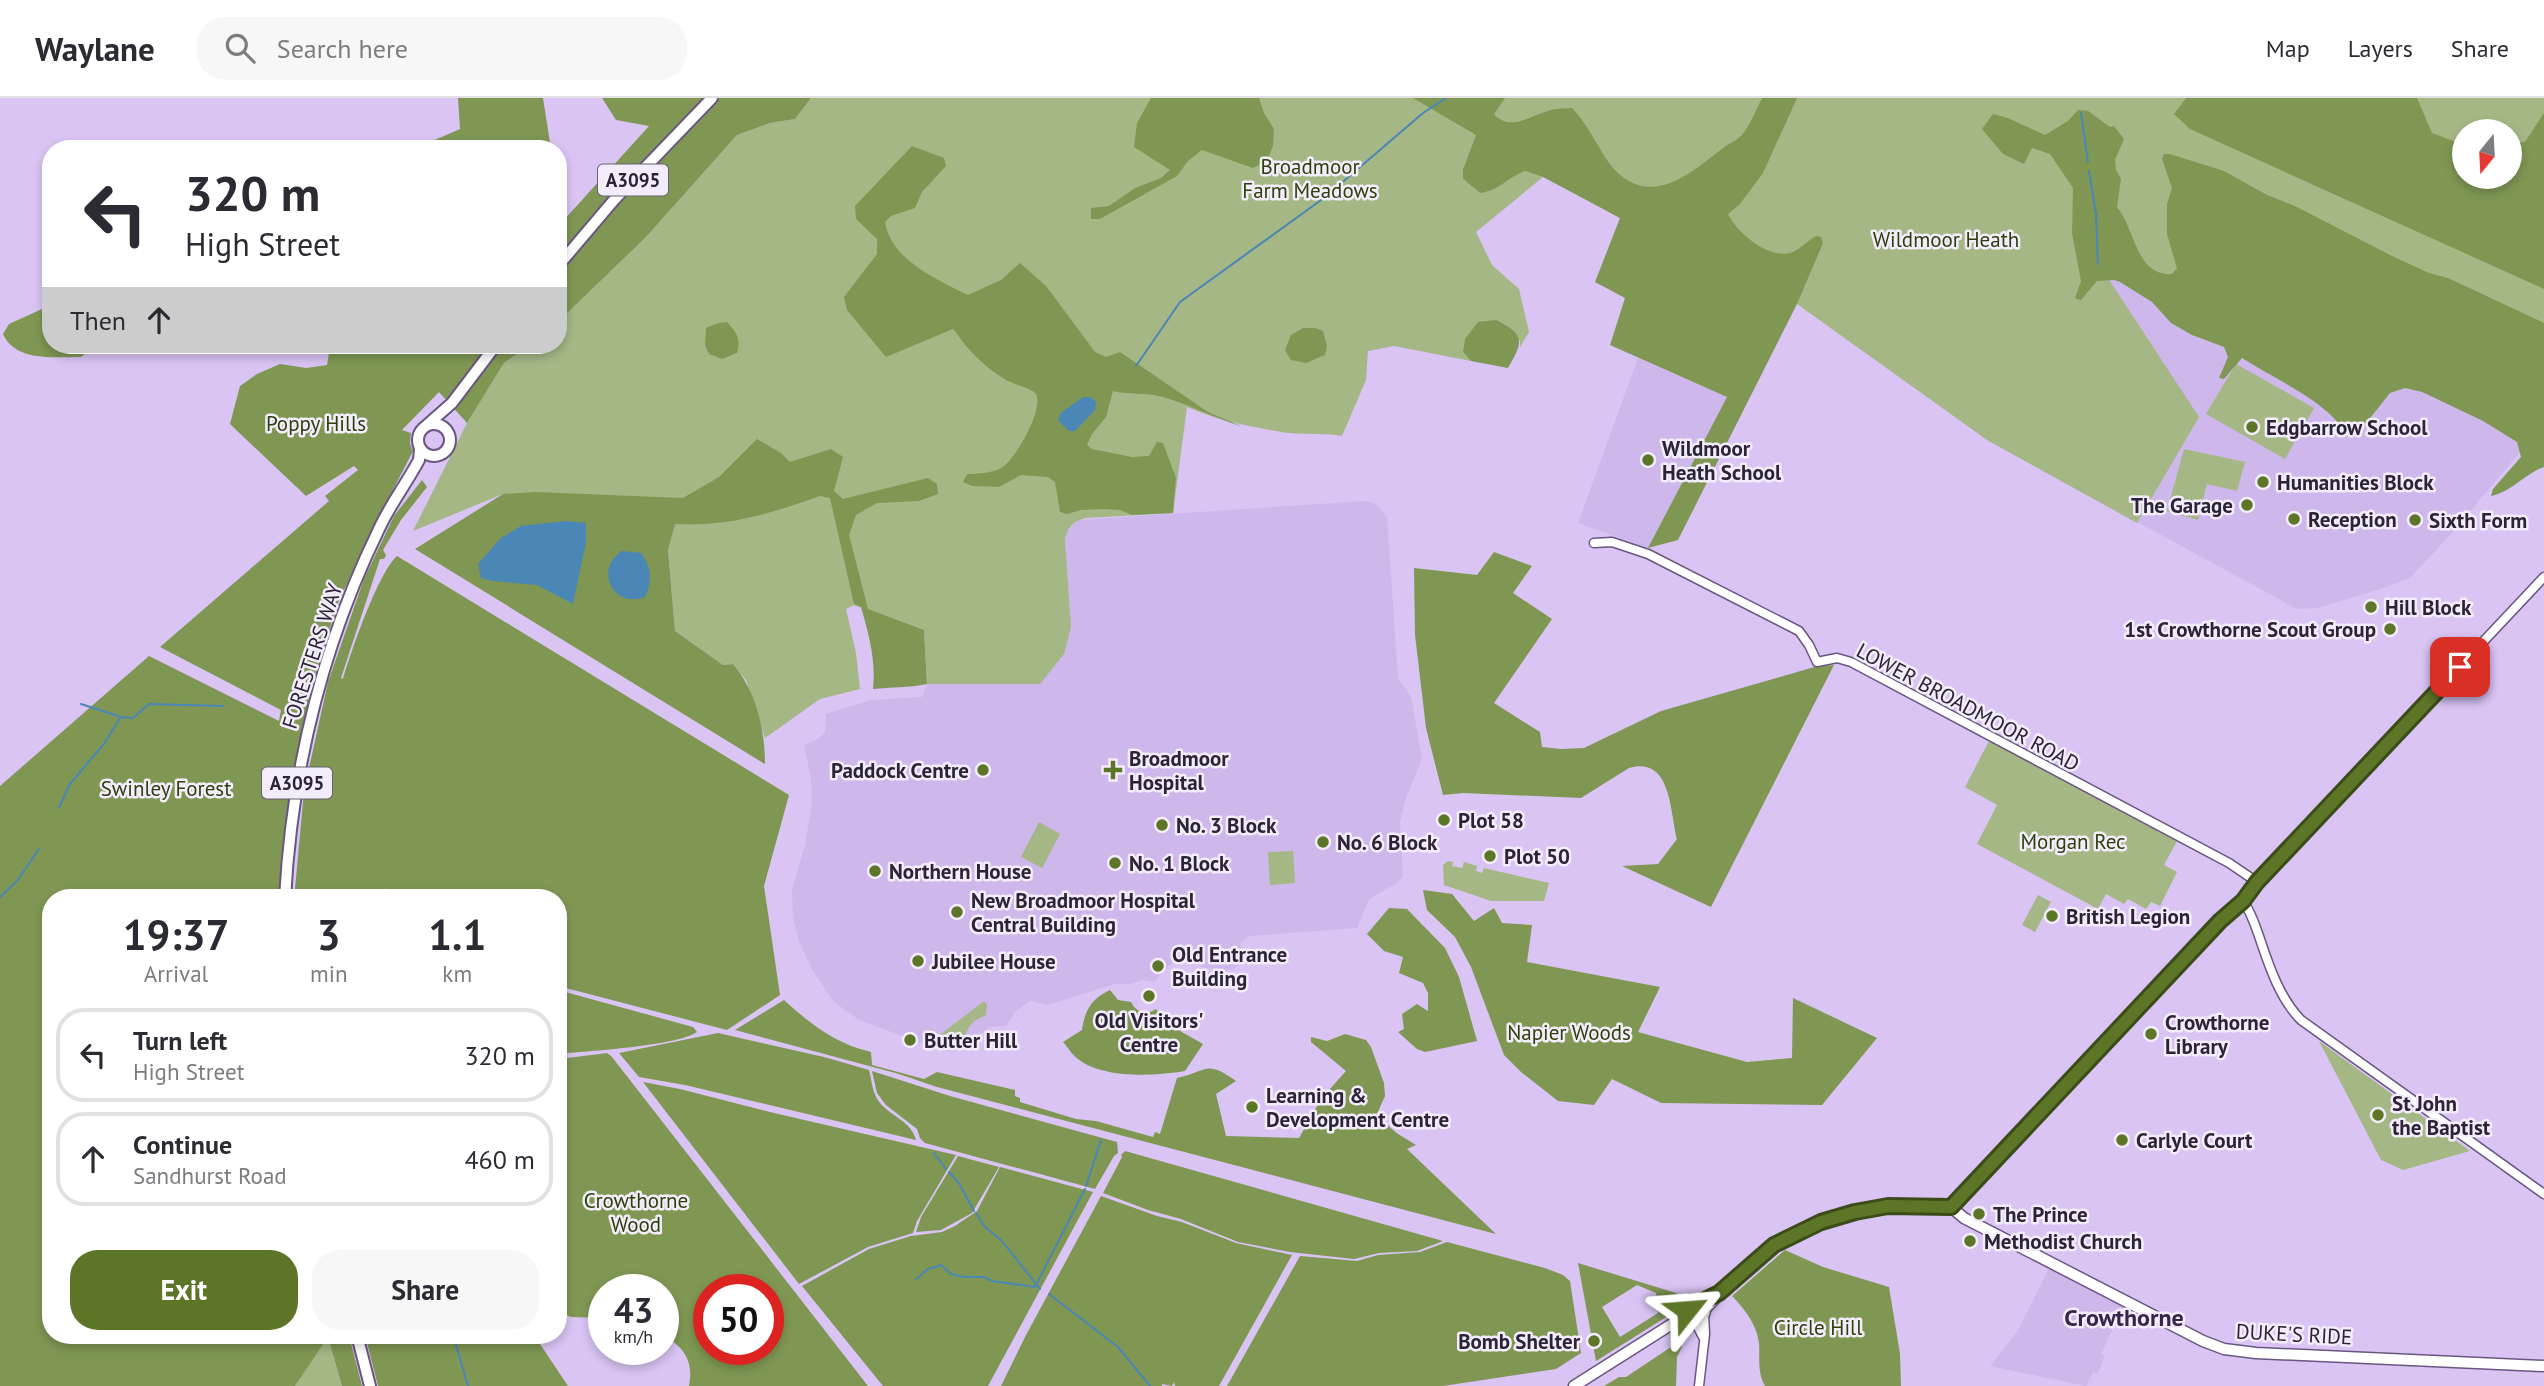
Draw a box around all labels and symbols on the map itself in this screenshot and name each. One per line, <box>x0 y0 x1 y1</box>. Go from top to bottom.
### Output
north arrow <box>2452 119 2522 189</box>
park label: Broadmoor Farm Meadows <box>1242 153 1378 204</box>
road number: A3095 <box>598 164 668 195</box>
park label: Wildmoor Heath <box>1873 226 2019 253</box>
park label: Poppy Hills <box>266 410 366 437</box>
place label: Edgbarrow School <box>2266 414 2428 441</box>
marker: Edgbarrow School <box>2244 419 2260 435</box>
place label: Wildmoor Heath School <box>1662 435 1782 486</box>
marker: Wildmoor Heath School <box>1640 452 1656 468</box>
place label: Humanities Block <box>2277 469 2434 496</box>
marker: Humanities Block <box>2255 474 2271 490</box>
place label: The Garage <box>2131 492 2233 519</box>
marker: The Garage <box>2239 497 2255 513</box>
place label: Reception <box>2308 506 2397 533</box>
place label: Sixth Form <box>2429 507 2527 534</box>
marker: Reception <box>2286 511 2302 527</box>
marker: Sixth Form <box>2407 512 2423 528</box>
street label: FORESTERS WAY <box>276 580 348 732</box>
place label: Hill Block <box>2385 594 2472 621</box>
marker: Hill Block <box>2363 599 2379 615</box>
place label: 1st Crowthorne Scout Group <box>2124 616 2376 643</box>
marker: 1st Crowthorne Scout Group <box>2382 621 2398 637</box>
street label: LOWER BROADMOOR ROAD <box>1852 637 2084 777</box>
pin <box>2430 637 2490 697</box>
place label: Broadmoor Hospital <box>1129 745 1229 796</box>
place label: Paddock Centre <box>831 757 969 784</box>
marker: Broadmoor Hospital <box>1103 760 1123 780</box>
marker: Paddock Centre <box>975 762 991 778</box>
road number: A3095 <box>262 768 332 798</box>
park label: Swinley Forest <box>101 775 231 802</box>
place label: Plot 58 <box>1458 807 1524 834</box>
place label: No. 3 Block <box>1176 812 1277 839</box>
marker: Plot 58 <box>1436 812 1452 828</box>
marker: No. 3 Block <box>1154 817 1170 833</box>
park label: Morgan Rec <box>2020 828 2126 855</box>
place label: No. 6 Block <box>1337 829 1438 856</box>
marker: No. 6 Block <box>1315 834 1331 850</box>
place label: Plot 50 <box>1504 843 1570 870</box>
marker: Plot 50 <box>1482 848 1498 864</box>
place label: No. 1 Block <box>1129 850 1230 877</box>
marker: No. 1 Block <box>1107 855 1123 871</box>
place label: Northern House <box>889 858 1031 885</box>
marker: Northern House <box>867 863 883 879</box>
place label: New Broadmoor Hospital Central Building <box>971 887 1196 938</box>
place label: British Legion <box>2066 903 2190 930</box>
marker: New Broadmoor Hospital Central Building <box>949 904 965 920</box>
marker: British Legion <box>2044 908 2060 924</box>
place label: Old Entrance Building <box>1172 941 1287 992</box>
place label: Jubilee House <box>931 948 1056 975</box>
marker: Jubilee House <box>910 953 926 969</box>
marker: Old Entrance Building <box>1150 958 1166 974</box>
marker: Old Visitors' Centre <box>1141 988 1157 1004</box>
place label: Old Visitors' Centre <box>1094 1007 1204 1058</box>
place label: Crowthorne Library <box>2165 1009 2269 1060</box>
park label: Napier Woods <box>1507 1019 1631 1046</box>
marker: Crowthorne Library <box>2143 1026 2159 1042</box>
place label: Butter Hill <box>924 1027 1018 1054</box>
marker: Butter Hill <box>902 1032 918 1048</box>
place label: Learning & Development Centre <box>1266 1082 1449 1133</box>
place label: St John the Baptist <box>2392 1090 2491 1141</box>
marker: Learning & Development Centre <box>1244 1099 1260 1115</box>
marker: St John the Baptist <box>2370 1107 2386 1123</box>
place label: Carlyle Court <box>2136 1127 2253 1154</box>
marker: Carlyle Court <box>2114 1132 2130 1148</box>
park label: Crowthorne Wood <box>584 1187 688 1238</box>
place label: The Prince <box>1993 1201 2088 1228</box>
marker: The Prince <box>1971 1206 1987 1222</box>
place label: Methodist Church <box>1984 1228 2142 1255</box>
marker: Methodist Church <box>1962 1233 1978 1249</box>
position arrow <box>1650 1273 1724 1347</box>
speed limit sign: 50 <box>693 1274 784 1365</box>
district label: Crowthorne <box>2064 1302 2184 1333</box>
park label: Circle Hill <box>1774 1314 1862 1341</box>
street label: DUKE'S RIDE <box>2235 1317 2353 1351</box>
place label: Bomb Shelter <box>1458 1328 1581 1355</box>
marker: Bomb Shelter <box>1586 1333 1602 1349</box>

